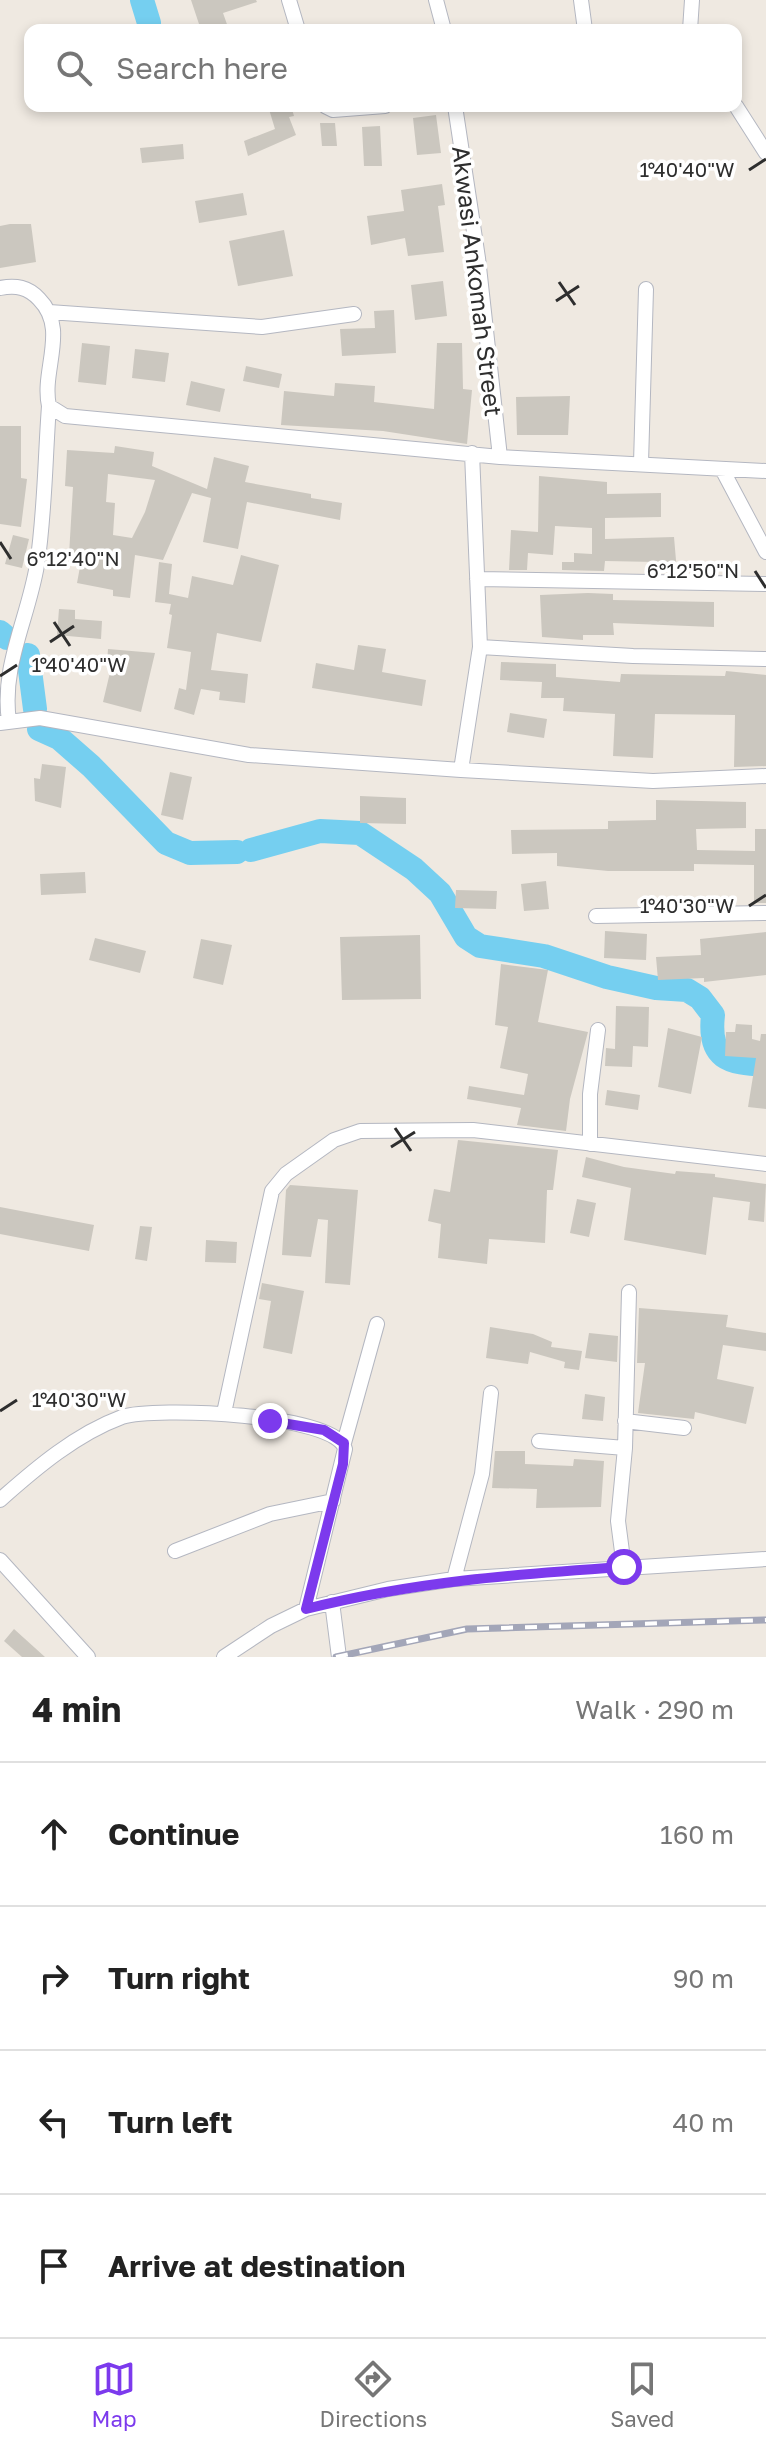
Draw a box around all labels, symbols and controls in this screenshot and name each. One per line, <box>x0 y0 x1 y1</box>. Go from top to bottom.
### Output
search box <box>24 24 742 112</box>
icon: search <box>52 46 96 90</box>
text: Search here <box>116 50 288 86</box>
street label: Akwasi Ankomah Street <box>447 144 509 418</box>
text: 1°40'40"W <box>639 157 735 181</box>
text: 6°12'40"N <box>26 546 120 570</box>
text: 6°12'50"N <box>647 558 739 582</box>
text: 1°40'40"W <box>31 652 127 676</box>
text: 1°40'30"W <box>640 893 734 917</box>
text: 1°40'30"W <box>32 1387 126 1411</box>
route end <box>252 1403 288 1439</box>
route start <box>606 1549 642 1585</box>
text: 4 min <box>32 1689 121 1729</box>
text: Walk · 290 m <box>575 1694 734 1725</box>
icon: ahead <box>32 1812 76 1856</box>
text: Continue <box>108 1816 239 1852</box>
text: 160 m <box>660 1819 734 1850</box>
icon: right <box>32 1956 76 2000</box>
text: Turn right <box>108 1960 250 1996</box>
text: 90 m <box>673 1963 734 1994</box>
icon: left <box>32 2100 76 2144</box>
text: Turn left <box>108 2104 233 2140</box>
text: 40 m <box>673 2107 734 2138</box>
icon: arrive <box>32 2244 76 2288</box>
text: Arrive at destination <box>108 2248 405 2284</box>
tab: Map <box>92 2357 136 2432</box>
tab: Directions <box>320 2357 427 2432</box>
tab: Saved <box>610 2357 674 2432</box>

